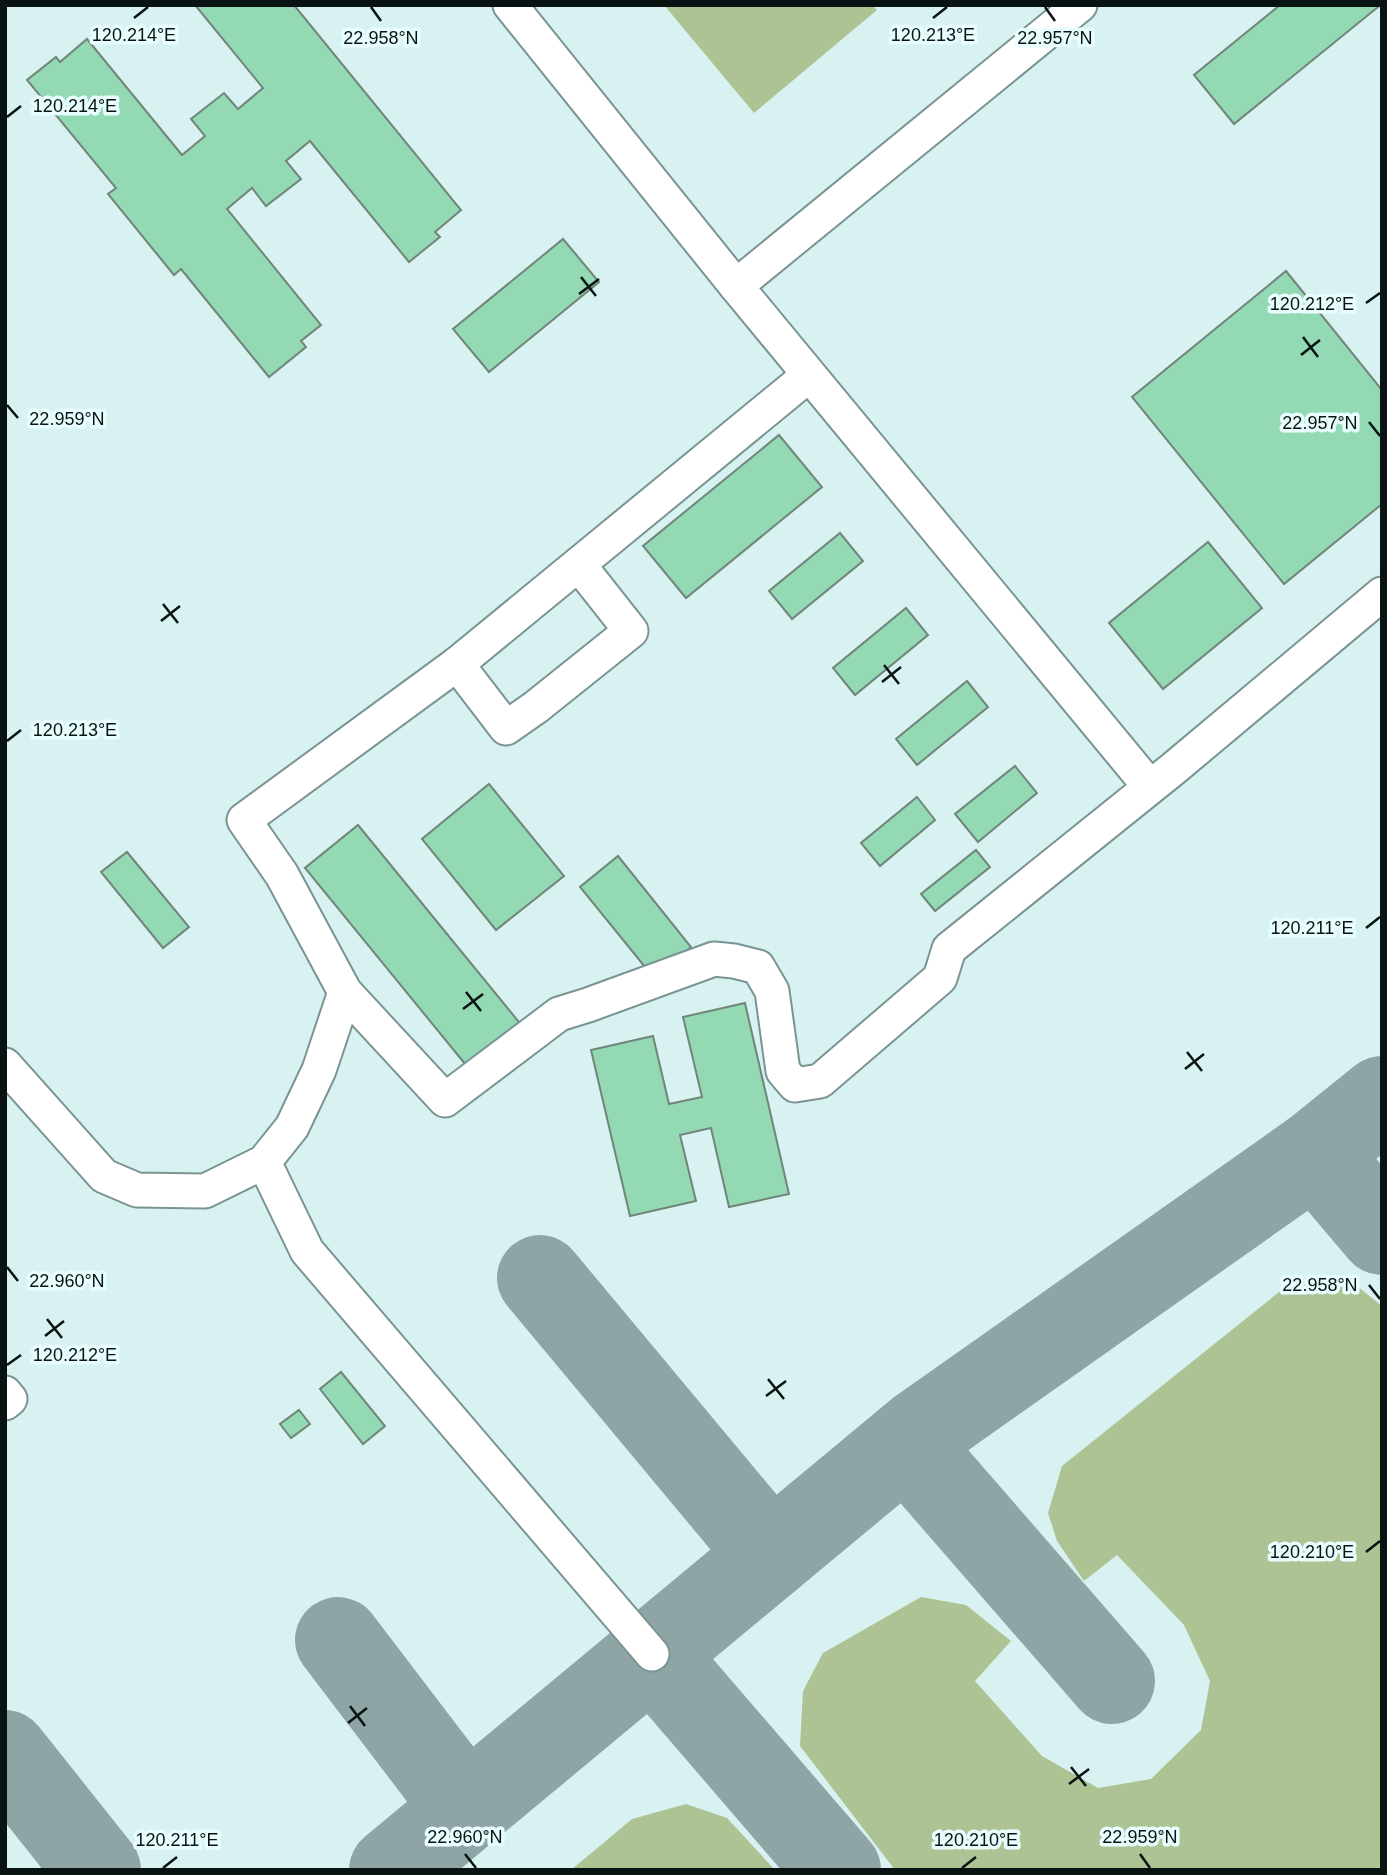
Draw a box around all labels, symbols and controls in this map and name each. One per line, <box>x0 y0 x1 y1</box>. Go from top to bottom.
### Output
text: 120.214°E <box>92 25 176 45</box>
text: 120.213°E <box>891 25 975 45</box>
text: 22.958°N <box>343 28 419 48</box>
text: 22.957°N <box>1017 28 1093 48</box>
text: 120.214°E <box>33 96 117 116</box>
text: 120.212°E <box>1270 294 1354 314</box>
text: 22.959°N <box>29 409 105 429</box>
text: 22.957°N <box>1282 413 1358 433</box>
text: 120.213°E <box>33 720 117 740</box>
text: 120.211°E <box>1271 918 1353 938</box>
text: 22.960°N <box>29 1271 105 1291</box>
text: 22.958°N <box>1282 1275 1358 1295</box>
text: 120.212°E <box>33 1345 117 1365</box>
text: 120.210°E <box>1270 1542 1354 1562</box>
text: 22.960°N <box>427 1827 503 1847</box>
text: 22.959°N <box>1102 1827 1178 1847</box>
text: 120.211°E <box>136 1830 218 1850</box>
text: 120.210°E <box>934 1830 1018 1850</box>

